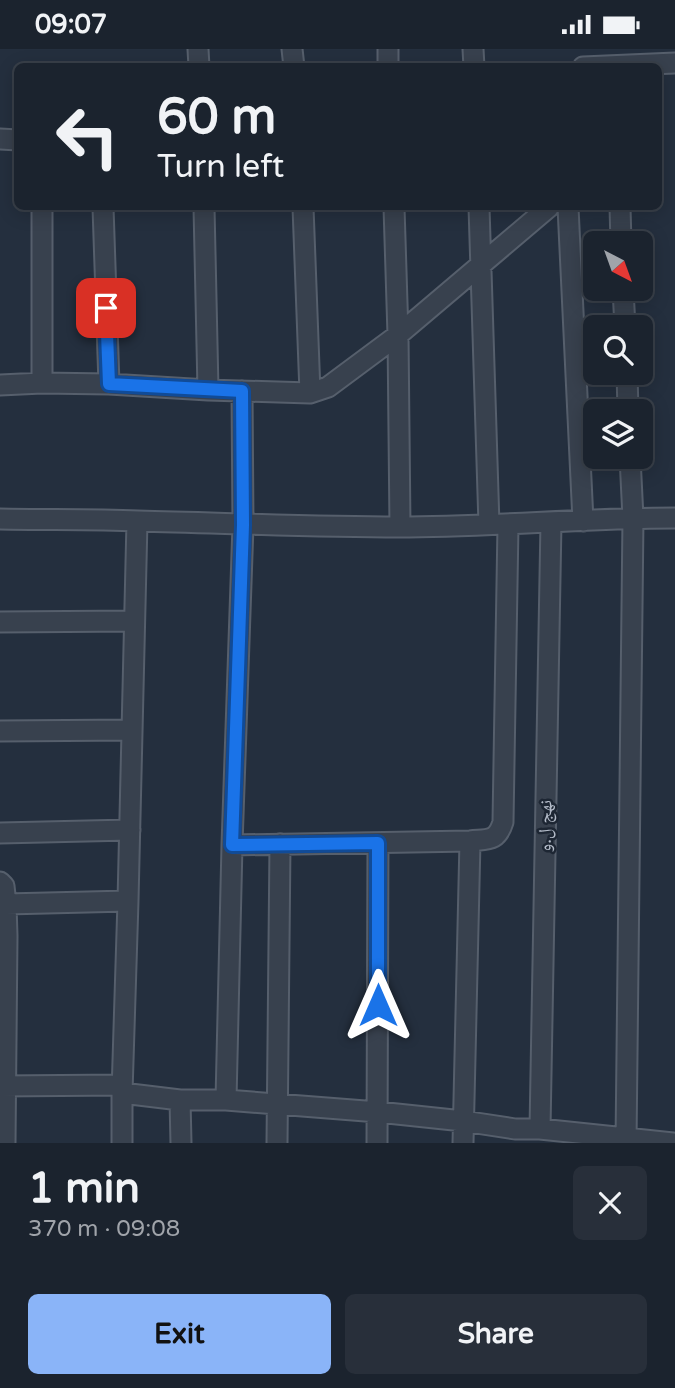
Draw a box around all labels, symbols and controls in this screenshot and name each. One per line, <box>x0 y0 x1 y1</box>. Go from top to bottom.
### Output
text: 09:07 <box>35 9 107 40</box>
text: 60 m <box>157 88 276 147</box>
icon: left <box>42 91 133 182</box>
text: Turn left <box>157 148 284 186</box>
north arrow <box>583 231 653 301</box>
map controls <box>583 231 653 469</box>
pin <box>76 278 136 338</box>
icon: arrive <box>87 289 125 327</box>
button: search <box>583 315 653 385</box>
button: layers <box>583 399 653 469</box>
street label: نهج ل.و <box>534 800 557 852</box>
position arrow <box>341 968 415 1042</box>
text: 1 min <box>28 1163 140 1214</box>
button: close <box>573 1166 647 1240</box>
text: 370 m · 09:08 <box>28 1215 180 1243</box>
button: Exit <box>28 1294 331 1374</box>
button: Share <box>345 1294 647 1374</box>

